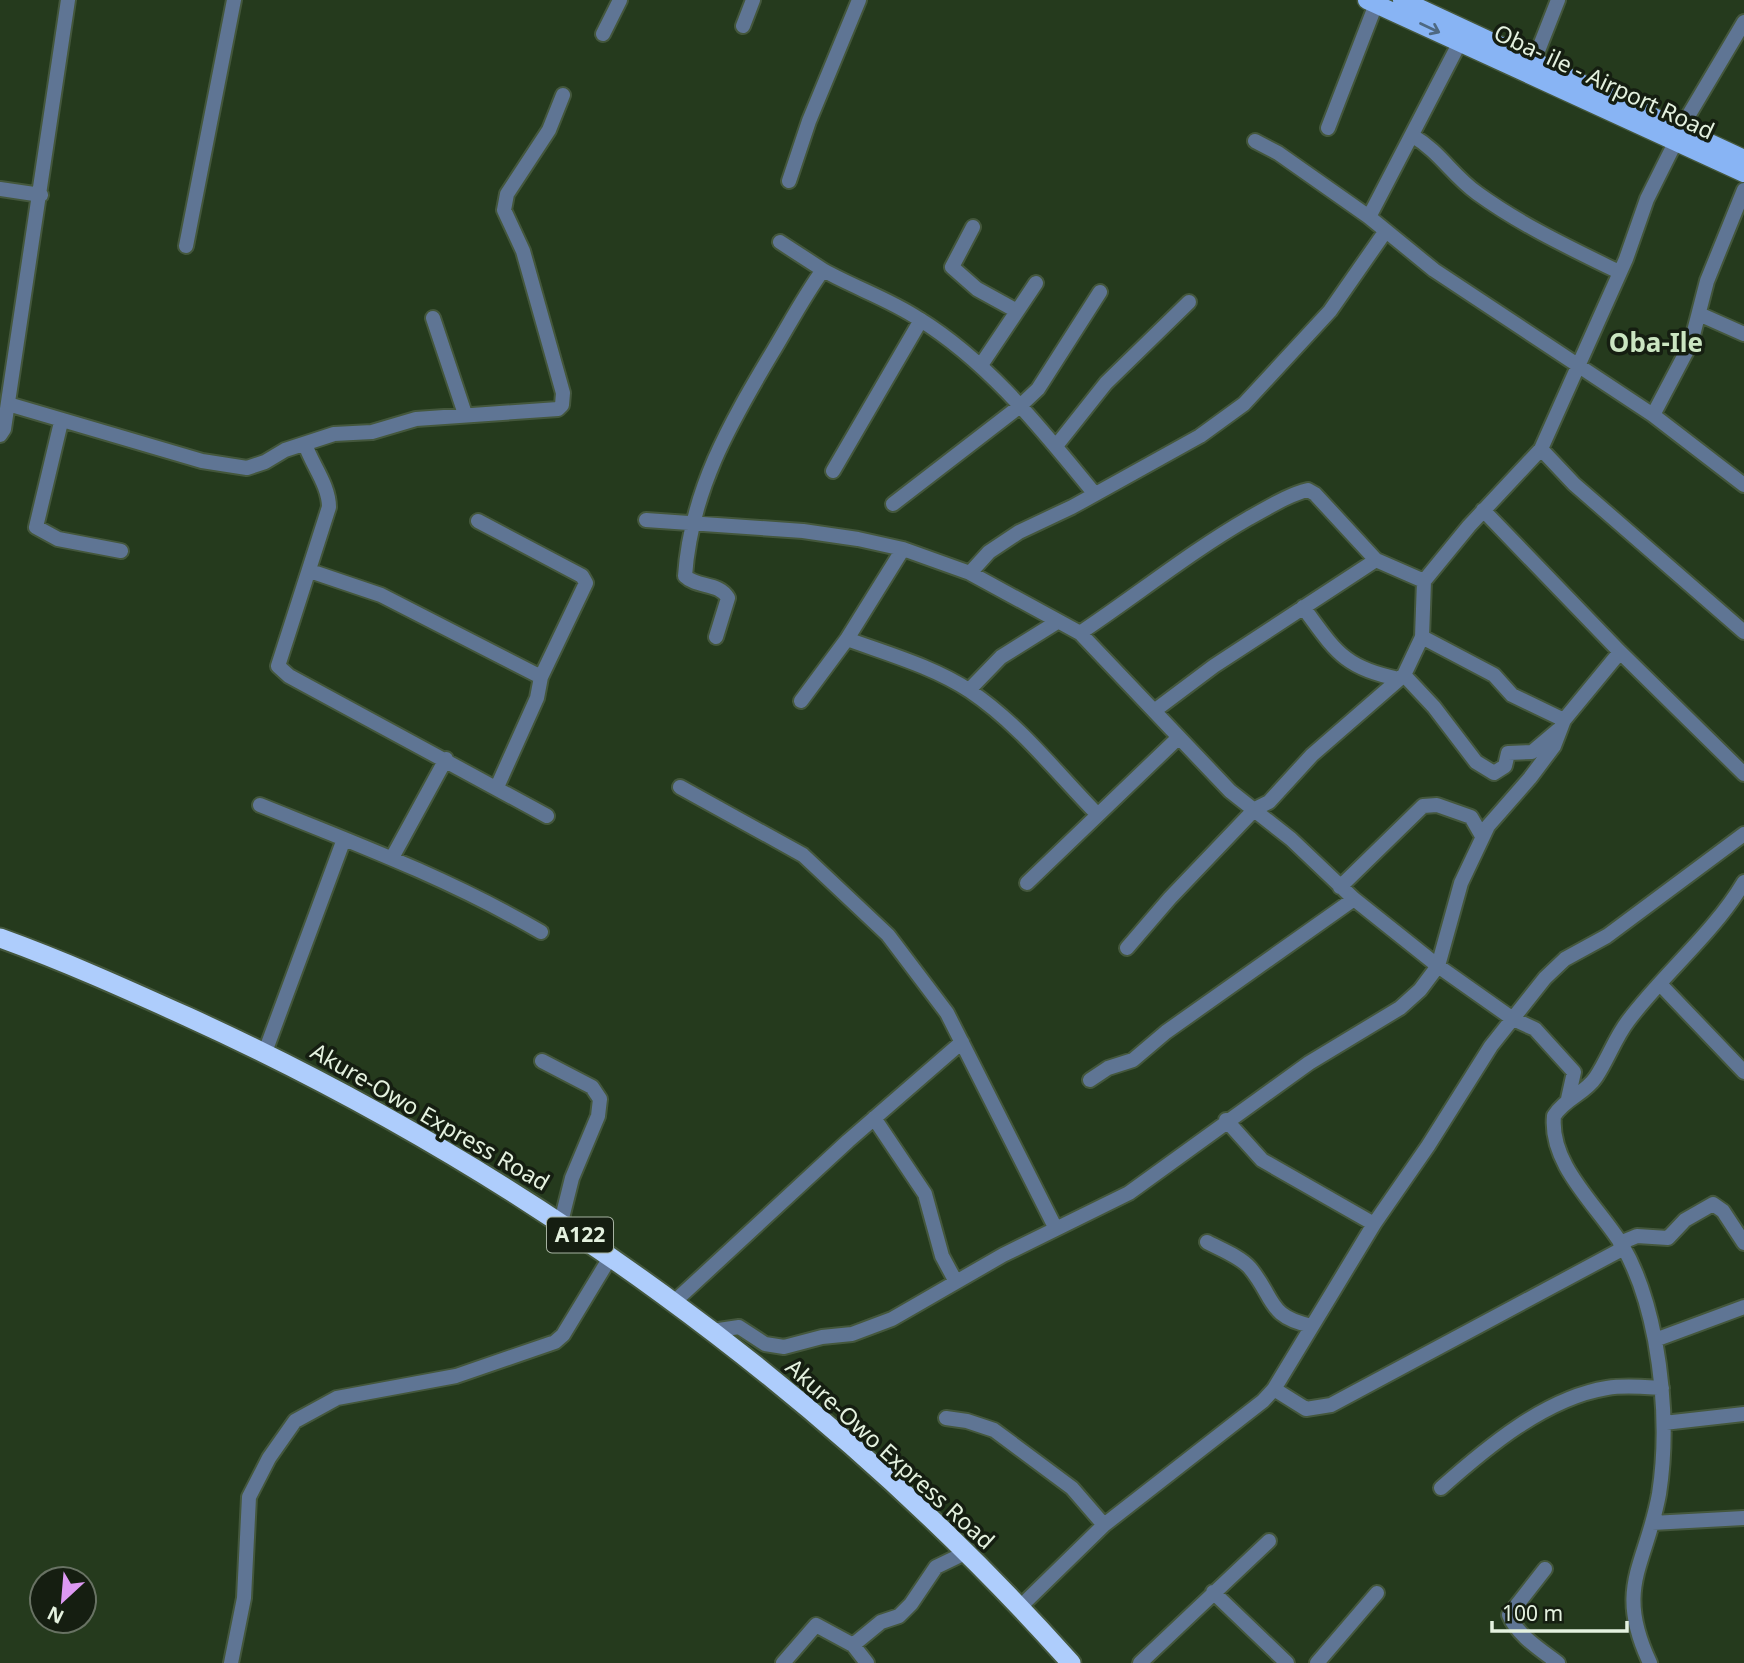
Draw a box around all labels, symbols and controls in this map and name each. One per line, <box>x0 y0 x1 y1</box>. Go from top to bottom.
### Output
street label: Oba- ile - Airport Road <box>1489 16 1720 146</box>
one-way arrow <box>1418 22 1440 35</box>
district label: Oba-Ile <box>1609 324 1703 360</box>
street label: Akure-Owo Express Road <box>305 1035 556 1198</box>
road number: A122 <box>547 1218 613 1252</box>
street label: Akure-Owo Express Road <box>779 1351 1002 1556</box>
north arrow <box>28 1565 98 1635</box>
scale bar <box>1492 1590 1627 1634</box>
text: 100 m <box>1502 1599 1563 1627</box>
text: N <box>43 1600 68 1630</box>

